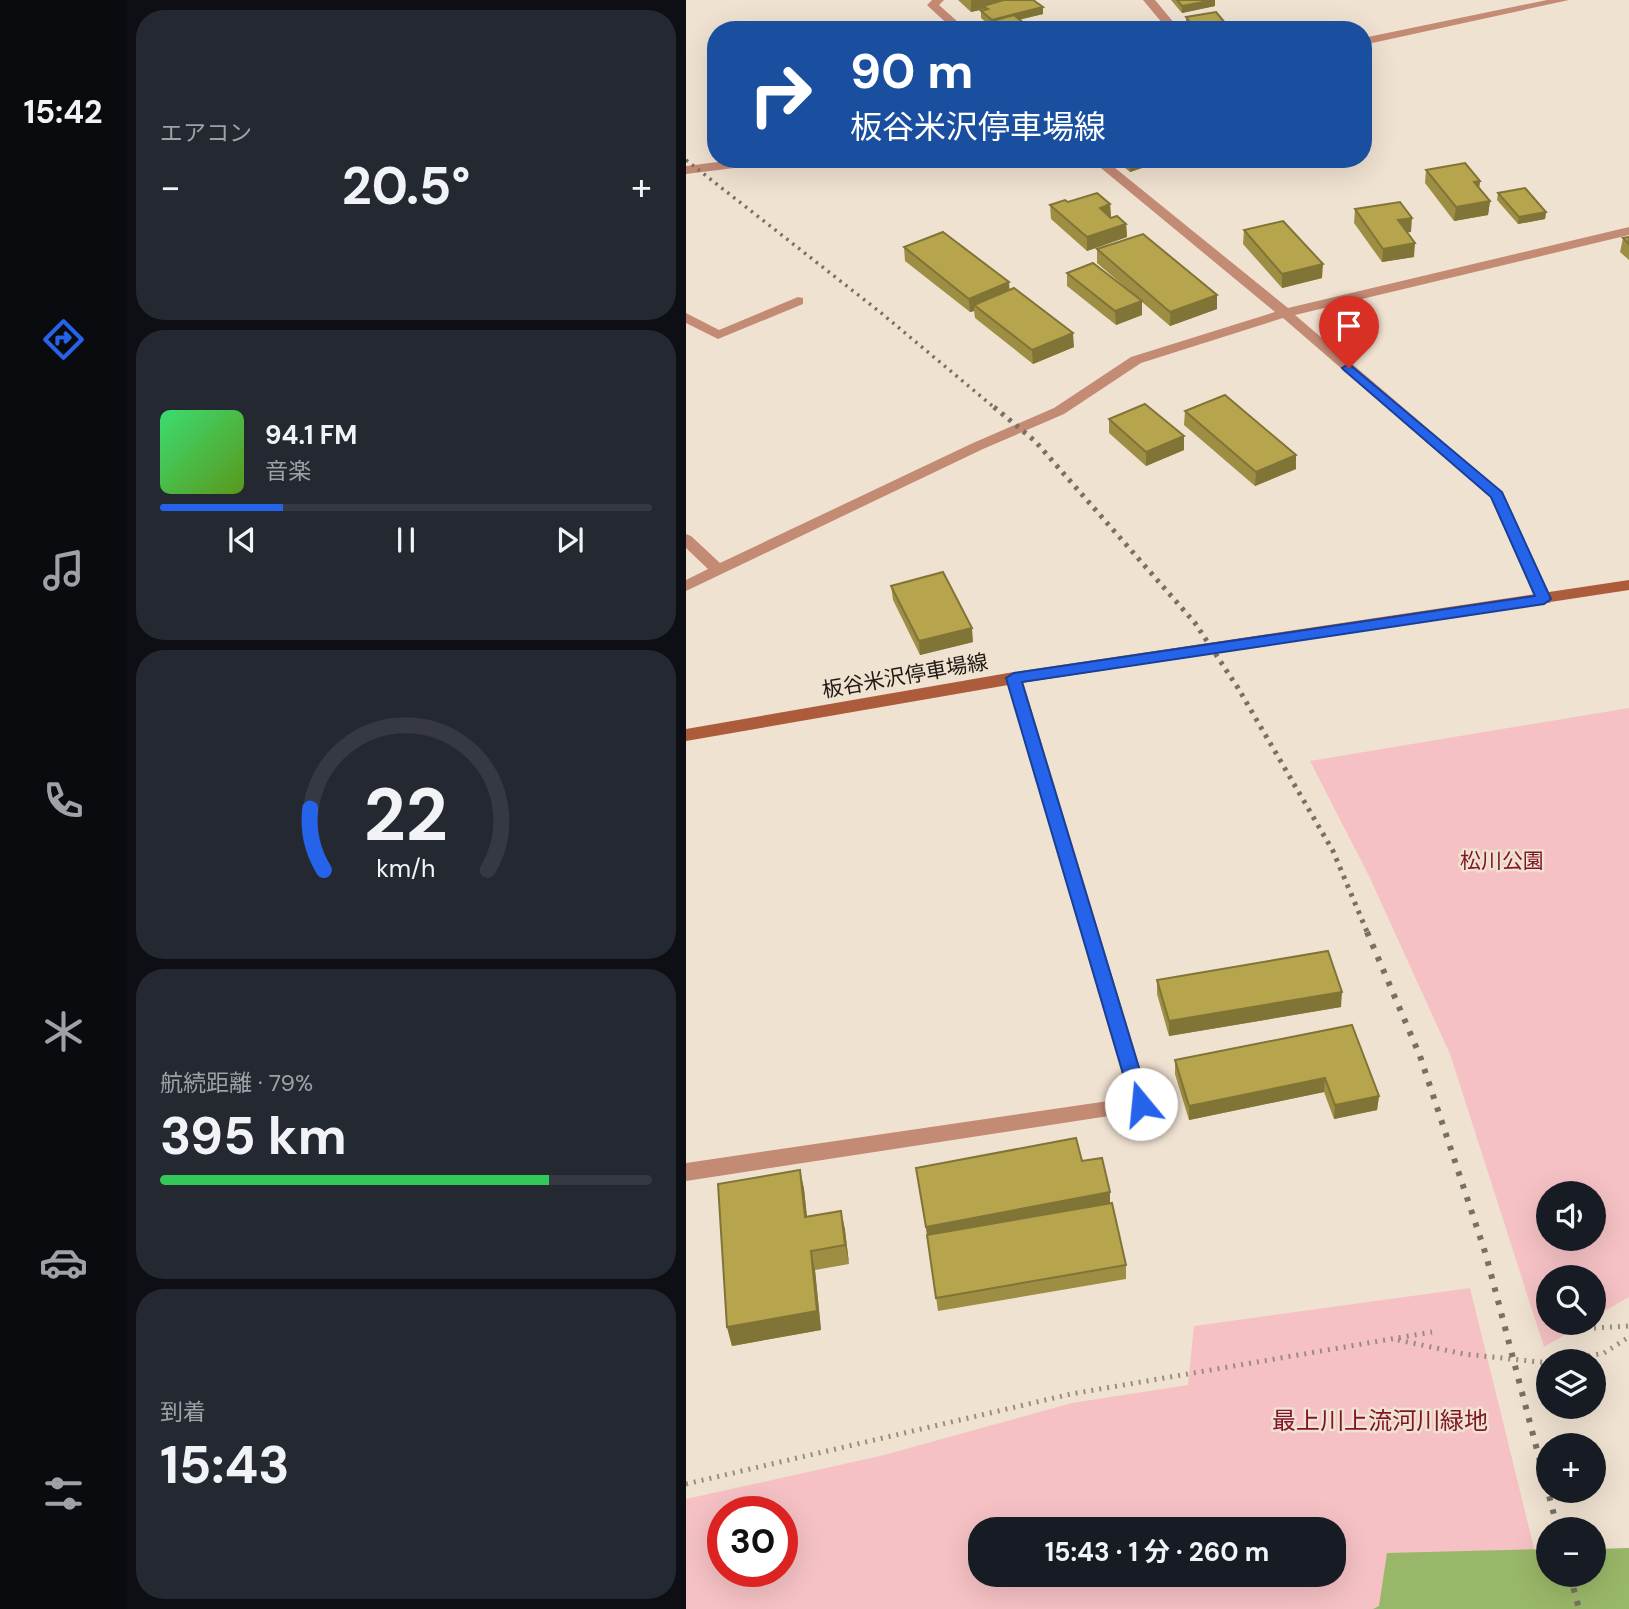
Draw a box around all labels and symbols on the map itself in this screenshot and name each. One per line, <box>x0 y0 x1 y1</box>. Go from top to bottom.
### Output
pin <box>1319 296 1379 368</box>
street label: 板谷米沢停車場線 <box>820 648 990 704</box>
park label: 松川公園 <box>1460 847 1544 875</box>
position arrow <box>1104 1067 1178 1141</box>
park label: 最上川上流河川緑地 <box>1272 1405 1488 1436</box>
speed limit sign: 30 <box>707 1496 798 1587</box>

